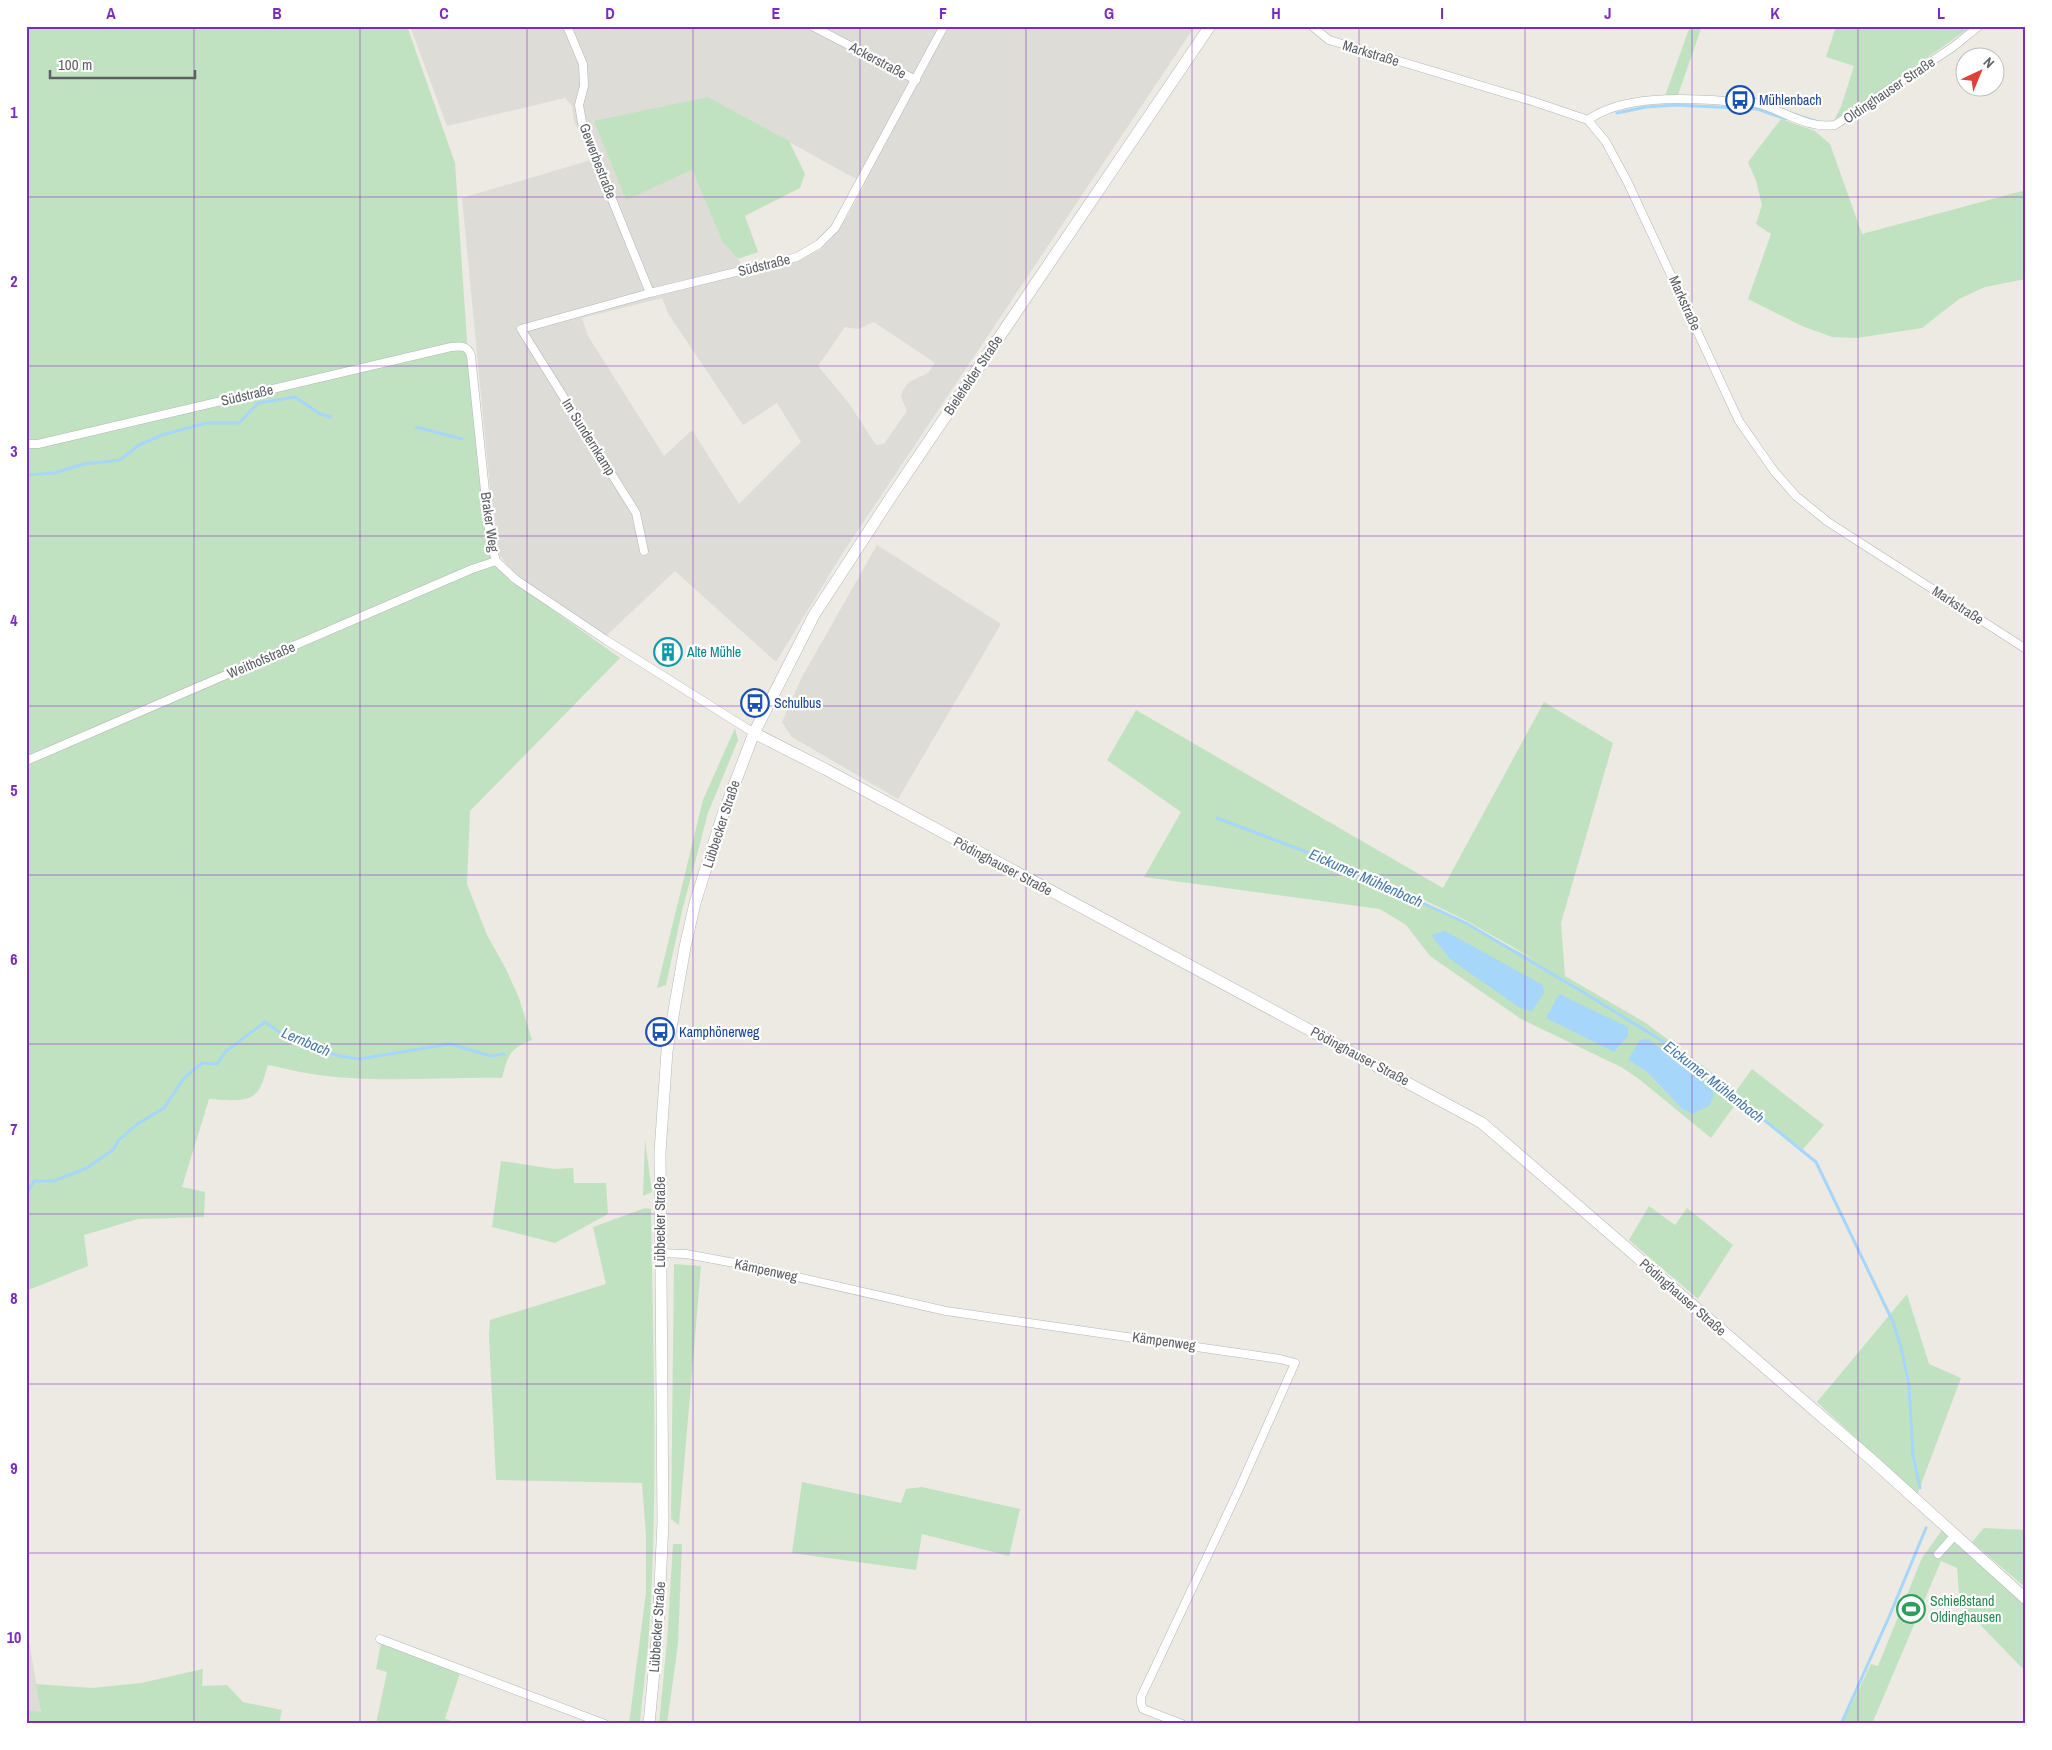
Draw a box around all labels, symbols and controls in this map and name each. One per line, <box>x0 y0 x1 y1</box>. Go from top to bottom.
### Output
text: A <box>106 2 116 24</box>
text: B <box>272 2 282 24</box>
text: C <box>439 2 449 24</box>
text: D <box>605 2 615 24</box>
text: E <box>772 2 781 24</box>
text: F <box>939 2 947 24</box>
text: G <box>1104 2 1114 24</box>
text: H <box>1271 2 1281 24</box>
text: I <box>1440 2 1444 24</box>
text: J <box>1604 2 1612 24</box>
text: K <box>1770 2 1780 24</box>
text: L <box>1937 2 1945 24</box>
street label: Markstraße <box>1341 36 1401 70</box>
street label: Ackerstraße <box>846 37 910 82</box>
scale bar <box>50 48 195 80</box>
north arrow <box>1954 48 2004 98</box>
street label: Oldinghauser Straße <box>1840 53 1938 127</box>
text: N <box>1980 53 1998 72</box>
text: 100 m <box>58 54 92 75</box>
bus stop icon: Mühlenbach <box>1725 85 1755 115</box>
place label: Mühlenbach <box>1759 91 1822 109</box>
text: 1 <box>10 101 18 123</box>
street label: Gewerbestraße <box>575 121 621 201</box>
street label: Südstraße <box>736 250 792 280</box>
text: 2 <box>10 270 18 292</box>
street label: Markstraße <box>1665 273 1705 333</box>
street label: Bielefelder Straße <box>940 332 1006 418</box>
street label: Südstraße <box>219 380 275 410</box>
street label: Im Sundernkamp <box>558 395 620 479</box>
text: 3 <box>10 440 18 462</box>
street label: Braker Weg <box>477 491 503 554</box>
street label: Markstraße <box>1929 582 1987 628</box>
text: 4 <box>10 609 18 631</box>
building icon: Alte Mühle <box>653 637 683 667</box>
street label: Weithofstraße <box>224 638 298 682</box>
place label: Alte Mühle <box>686 643 741 661</box>
bus stop icon: Schulbus <box>740 688 770 718</box>
place label: Schulbus <box>774 694 821 712</box>
street label: Lübbecker Straße <box>698 778 744 870</box>
text: 5 <box>10 779 18 801</box>
street label: Pödinghauser Straße <box>951 832 1055 900</box>
water label: Eickumer Mühlenbach <box>1306 843 1427 912</box>
text: 6 <box>10 948 18 970</box>
bus stop icon: Kamphönerweg <box>645 1017 675 1047</box>
water label: Lernbach <box>278 1022 334 1061</box>
street label: Pödinghauser Straße <box>1308 1022 1412 1090</box>
place label: Kamphönerweg <box>679 1023 760 1041</box>
water label: Eickumer Mühlenbach <box>1660 1036 1769 1128</box>
text: 7 <box>10 1118 18 1140</box>
street label: Lübbecker Straße <box>651 1176 669 1268</box>
street label: Pödinghauser Straße <box>1636 1254 1730 1340</box>
street label: Kämpenweg <box>733 1255 800 1286</box>
text: 8 <box>10 1287 18 1309</box>
street label: Kämpenweg <box>1131 1328 1197 1354</box>
text: 9 <box>10 1457 18 1479</box>
street label: Lübbecker Straße <box>645 1581 669 1673</box>
place label: Schießstand Oldinghausen <box>1930 1592 2001 1626</box>
sports icon: Schießstand Oldinghausen <box>1896 1594 1926 1624</box>
text: 10 <box>7 1626 21 1648</box>

